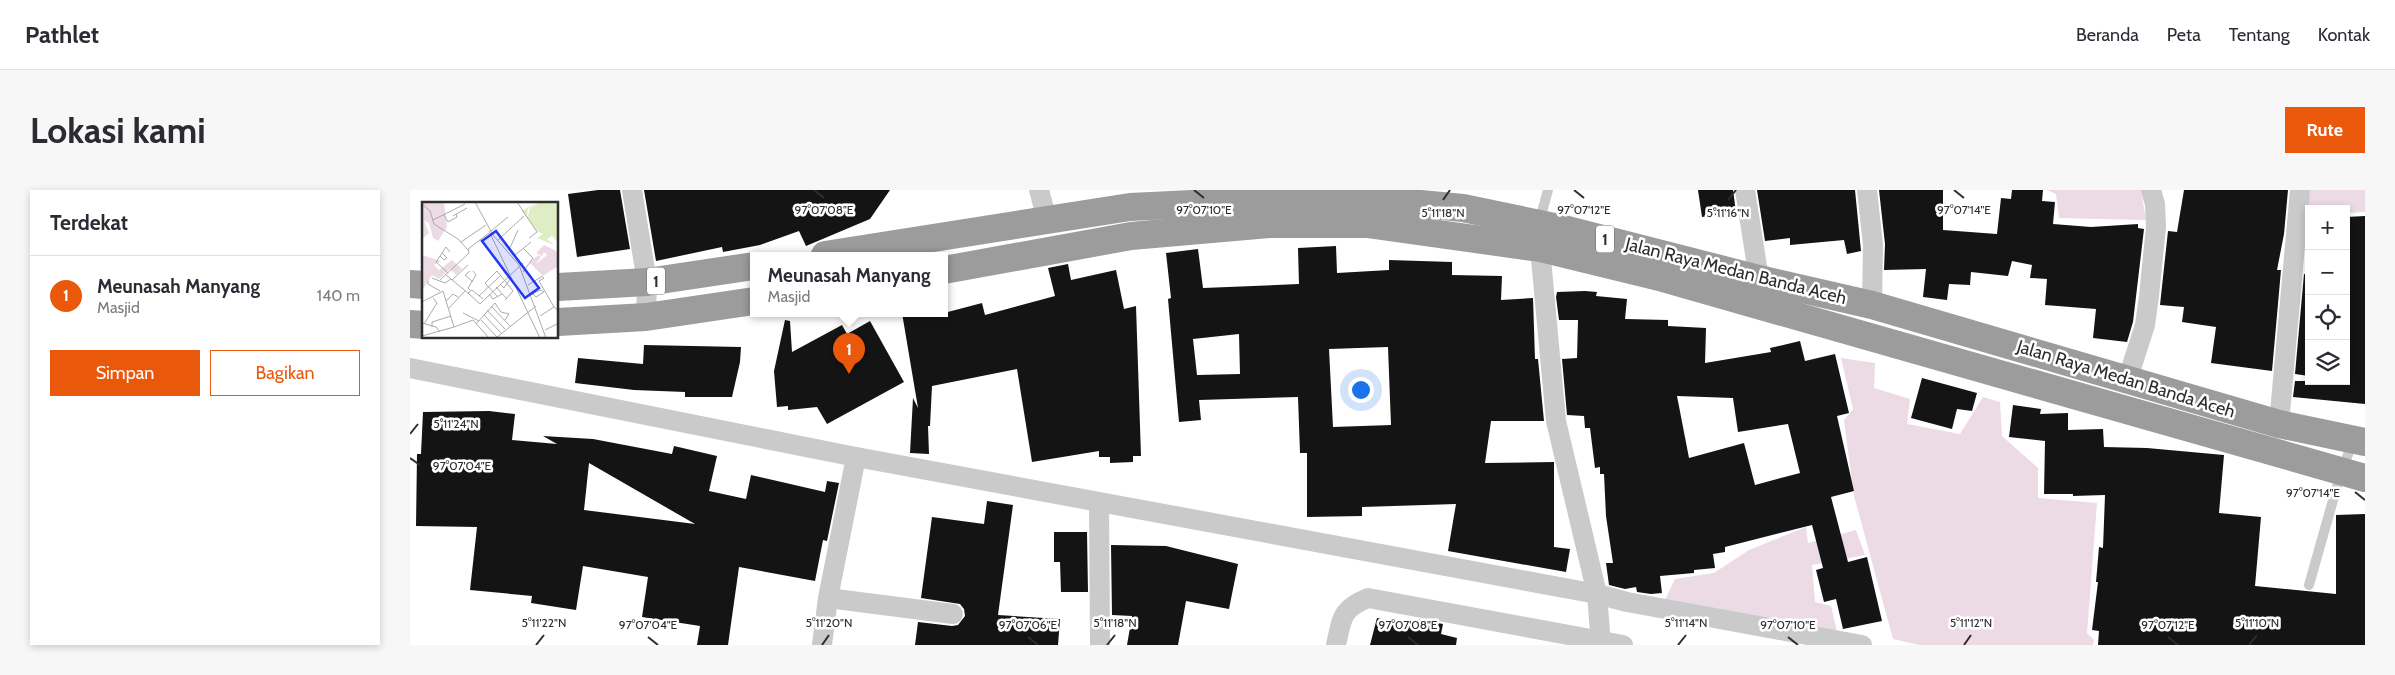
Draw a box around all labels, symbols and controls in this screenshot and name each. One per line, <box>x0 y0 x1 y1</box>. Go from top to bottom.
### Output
text: Pathlet <box>25 20 99 49</box>
text: Beranda <box>2076 24 2139 46</box>
text: Peta <box>2167 24 2201 46</box>
text: Tentang <box>2229 24 2290 46</box>
text: Kontak <box>2318 24 2370 46</box>
button: Rute <box>2285 107 2365 153</box>
text: Lokasi kami <box>30 109 206 152</box>
inset map <box>422 202 559 339</box>
text: 97°07'08"E <box>795 202 854 217</box>
text: 97°07'10"E <box>1176 202 1232 217</box>
text: 97°07'12"E <box>1557 202 1611 217</box>
text: 97°07'14"E <box>1937 202 1991 217</box>
text: 5°11'18"N <box>1421 205 1465 220</box>
text: 5°11'16"N <box>1707 205 1749 220</box>
map controls <box>2305 205 2350 385</box>
button: + <box>2305 205 2350 250</box>
text: Terdekat <box>50 210 128 235</box>
road number: 1 <box>1596 226 1614 252</box>
street label: Jalan Raya Medan Banda Aceh <box>1622 233 1849 309</box>
button: − <box>2305 250 2350 295</box>
popup <box>750 252 948 317</box>
text: Meunasah Manyang <box>768 264 930 287</box>
road number: 1 <box>647 268 665 294</box>
text: Meunasah Manyang <box>97 275 260 298</box>
text: 1 <box>63 286 69 305</box>
text: 140 m <box>317 286 360 305</box>
text: Masjid <box>768 287 810 306</box>
button: locate <box>2305 295 2350 340</box>
text: Masjid <box>97 298 140 317</box>
pin: 1 <box>833 333 865 374</box>
street label: Jalan Raya Medan Banda Aceh <box>2013 335 2238 423</box>
button: layers <box>2305 340 2350 385</box>
button: Simpan <box>50 350 200 396</box>
button: Bagikan <box>210 350 360 396</box>
your location <box>1348 377 1374 403</box>
text: 5°11'24"N <box>433 416 479 431</box>
text: 97°07'04"E <box>433 458 492 473</box>
text: 97°07'14"E <box>2286 485 2340 500</box>
text: 5°11'22"N <box>522 615 566 630</box>
text: 5°11'20"N <box>806 615 852 630</box>
text: 5°11'18"N <box>1093 615 1137 630</box>
text: 5°11'14"N <box>1665 615 1707 630</box>
text: 5°11'12"N <box>1950 615 1992 630</box>
text: 5°11'10"N <box>2235 615 2279 630</box>
text: 97°07'04"E <box>619 617 678 632</box>
text: 97°07'06"E <box>999 617 1058 632</box>
text: 97°07'08"E <box>1379 617 1438 632</box>
text: 97°07'10"E <box>1760 617 1816 632</box>
text: 97°07'12"E <box>2141 617 2195 632</box>

